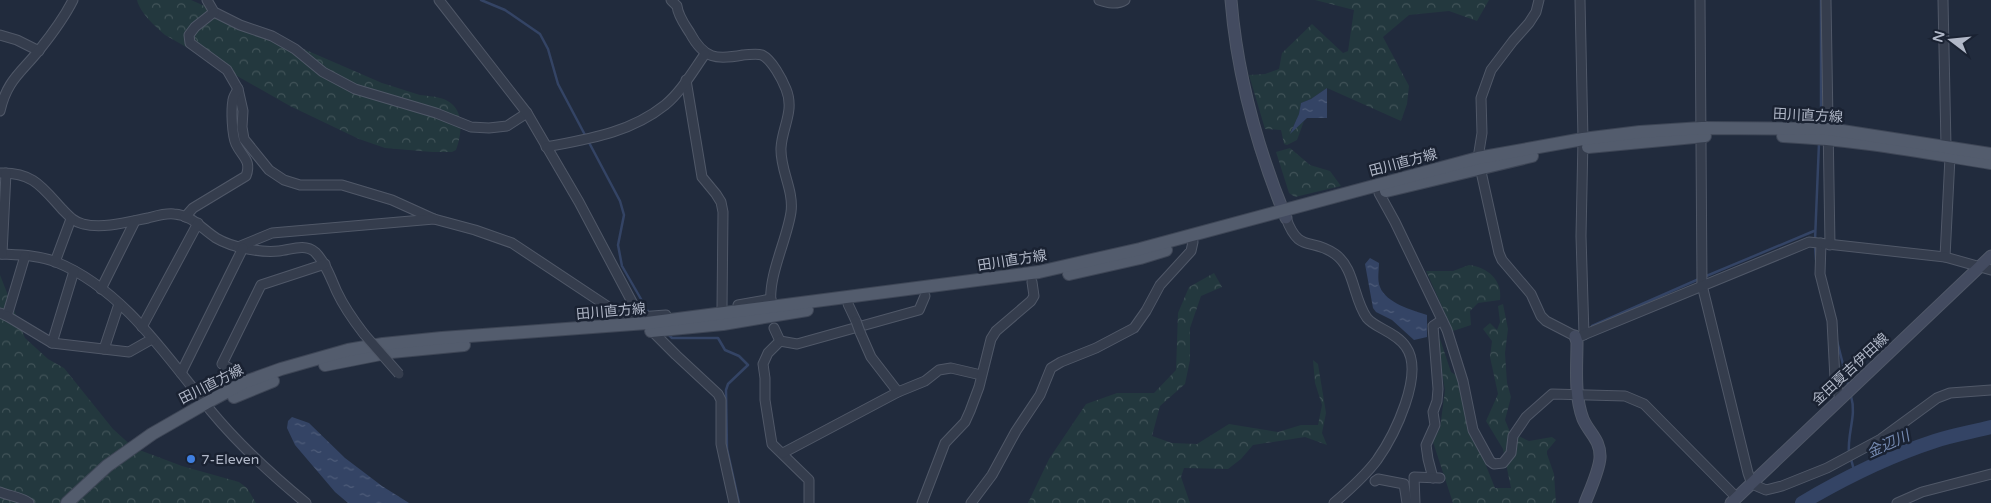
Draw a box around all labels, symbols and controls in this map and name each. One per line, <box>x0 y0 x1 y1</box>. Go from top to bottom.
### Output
north arrow <box>1926 15 1976 65</box>
text: N <box>1929 29 1949 44</box>
street label: 田川直方線 <box>1773 105 1843 126</box>
street label: 田川直方線 <box>1367 145 1439 180</box>
street label: 田川直方線 <box>976 247 1048 274</box>
street label: 田川直方線 <box>575 300 647 323</box>
street label: 金田夏吉伊田線 <box>1809 330 1892 409</box>
street label: 田川直方線 <box>176 361 246 408</box>
water label: 金辺川 <box>1864 426 1914 461</box>
place label: 7-Eleven <box>201 451 259 468</box>
marker: 7-Eleven <box>185 453 197 465</box>

